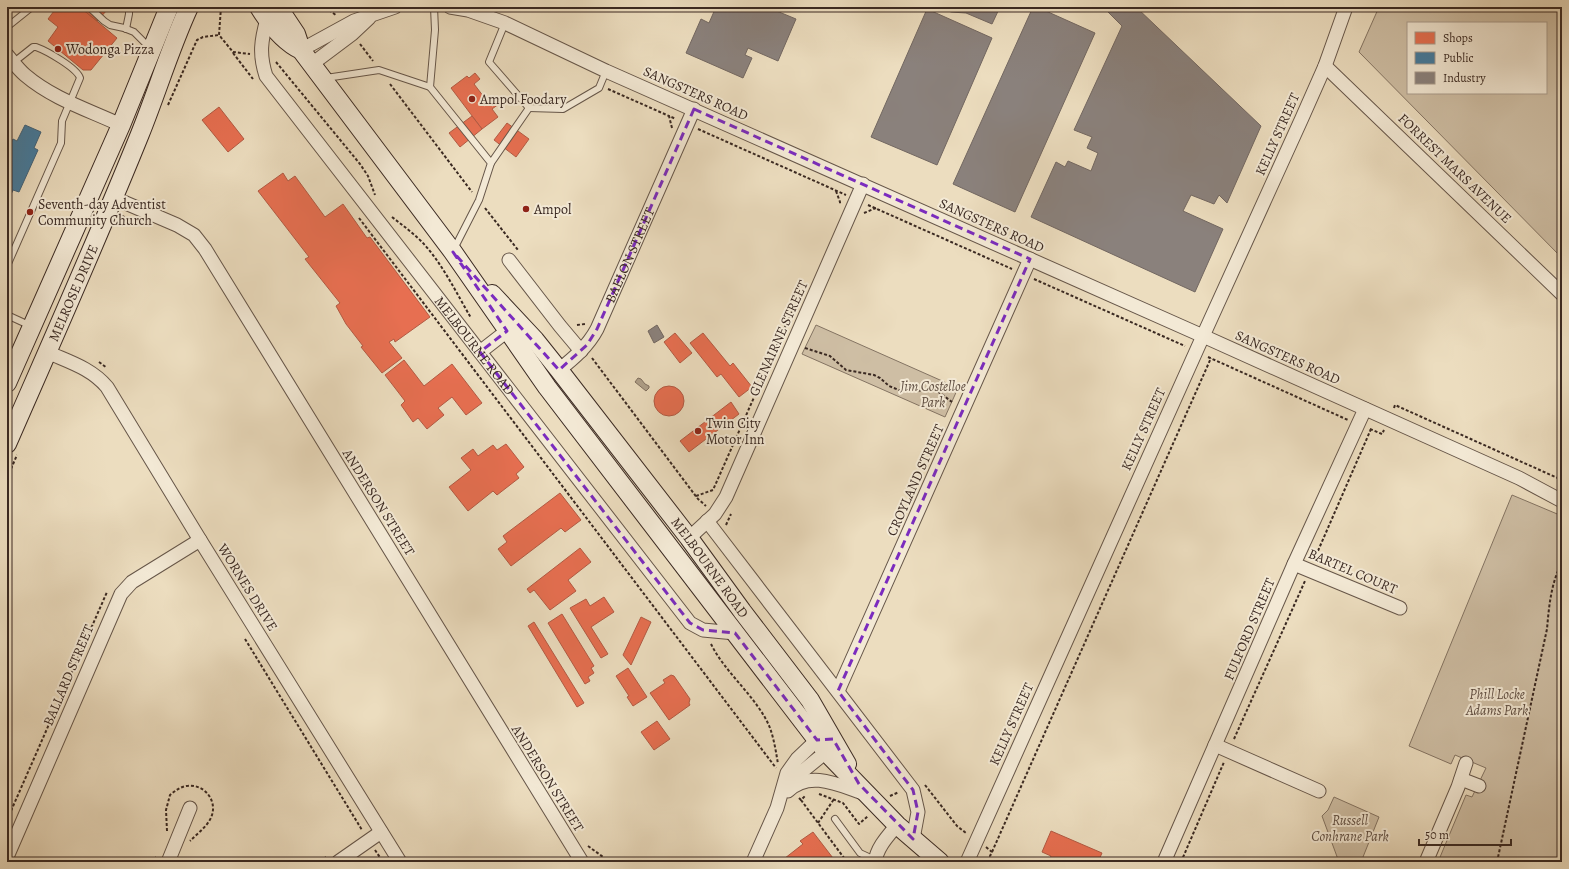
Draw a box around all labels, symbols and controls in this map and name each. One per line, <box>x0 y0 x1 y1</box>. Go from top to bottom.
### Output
legend <box>1407 22 1547 94</box>
text: Shops <box>1443 30 1473 46</box>
place label: Wodonga Pizza <box>65 40 155 59</box>
marker: Wodonga Pizza <box>53 44 63 54</box>
text: Public <box>1443 50 1474 66</box>
street label: SANGSTERS ROAD <box>640 62 751 125</box>
text: Industry <box>1443 70 1486 86</box>
place label: Ampol Foodary <box>479 90 567 109</box>
street label: KELLY STREET <box>1251 90 1304 179</box>
marker: Ampol Foodary <box>467 94 477 104</box>
street label: FORREST MARS AVENUE <box>1394 109 1516 228</box>
street label: SANGSTERS ROAD <box>936 194 1047 257</box>
place label: Seventh-day Adventist Community Church <box>38 195 166 230</box>
place label: Ampol <box>533 200 572 219</box>
marker: Ampol <box>521 204 531 214</box>
street label: BAELON STREET <box>601 204 659 306</box>
marker: Seventh-day Adventist Community Church <box>25 207 35 217</box>
street label: MELROSE DRIVE <box>44 242 103 344</box>
street label: GLENAIRNE STREET <box>744 277 813 399</box>
street label: MELBOURNE ROAD <box>430 292 519 399</box>
street label: SANGSTERS ROAD <box>1232 326 1343 389</box>
park label: Jim Costelloe Park <box>899 377 966 412</box>
street label: KELLY STREET <box>1117 385 1170 474</box>
place label: Twin City Motor Inn <box>706 414 765 449</box>
street label: CROYLAND STREET <box>882 421 949 539</box>
marker: Twin City Motor Inn <box>693 426 703 436</box>
street label: ANDERSON STREET <box>337 444 419 560</box>
street label: MELBOURNE ROAD <box>666 514 753 622</box>
street label: WORNES DRIVE <box>213 539 282 635</box>
street label: BARTEL COURT <box>1305 544 1401 599</box>
street label: FULFORD STREET <box>1219 575 1280 683</box>
street label: BALLARD STREET <box>39 621 98 729</box>
street label: KELLY STREET <box>985 680 1038 769</box>
park label: Phill Locke Adams Park <box>1465 685 1528 720</box>
street label: ANDERSON STREET <box>506 720 588 836</box>
park label: Russell Conhrane Park <box>1311 811 1389 846</box>
scale bar <box>1419 821 1511 847</box>
text: 50 m <box>1425 827 1449 843</box>

